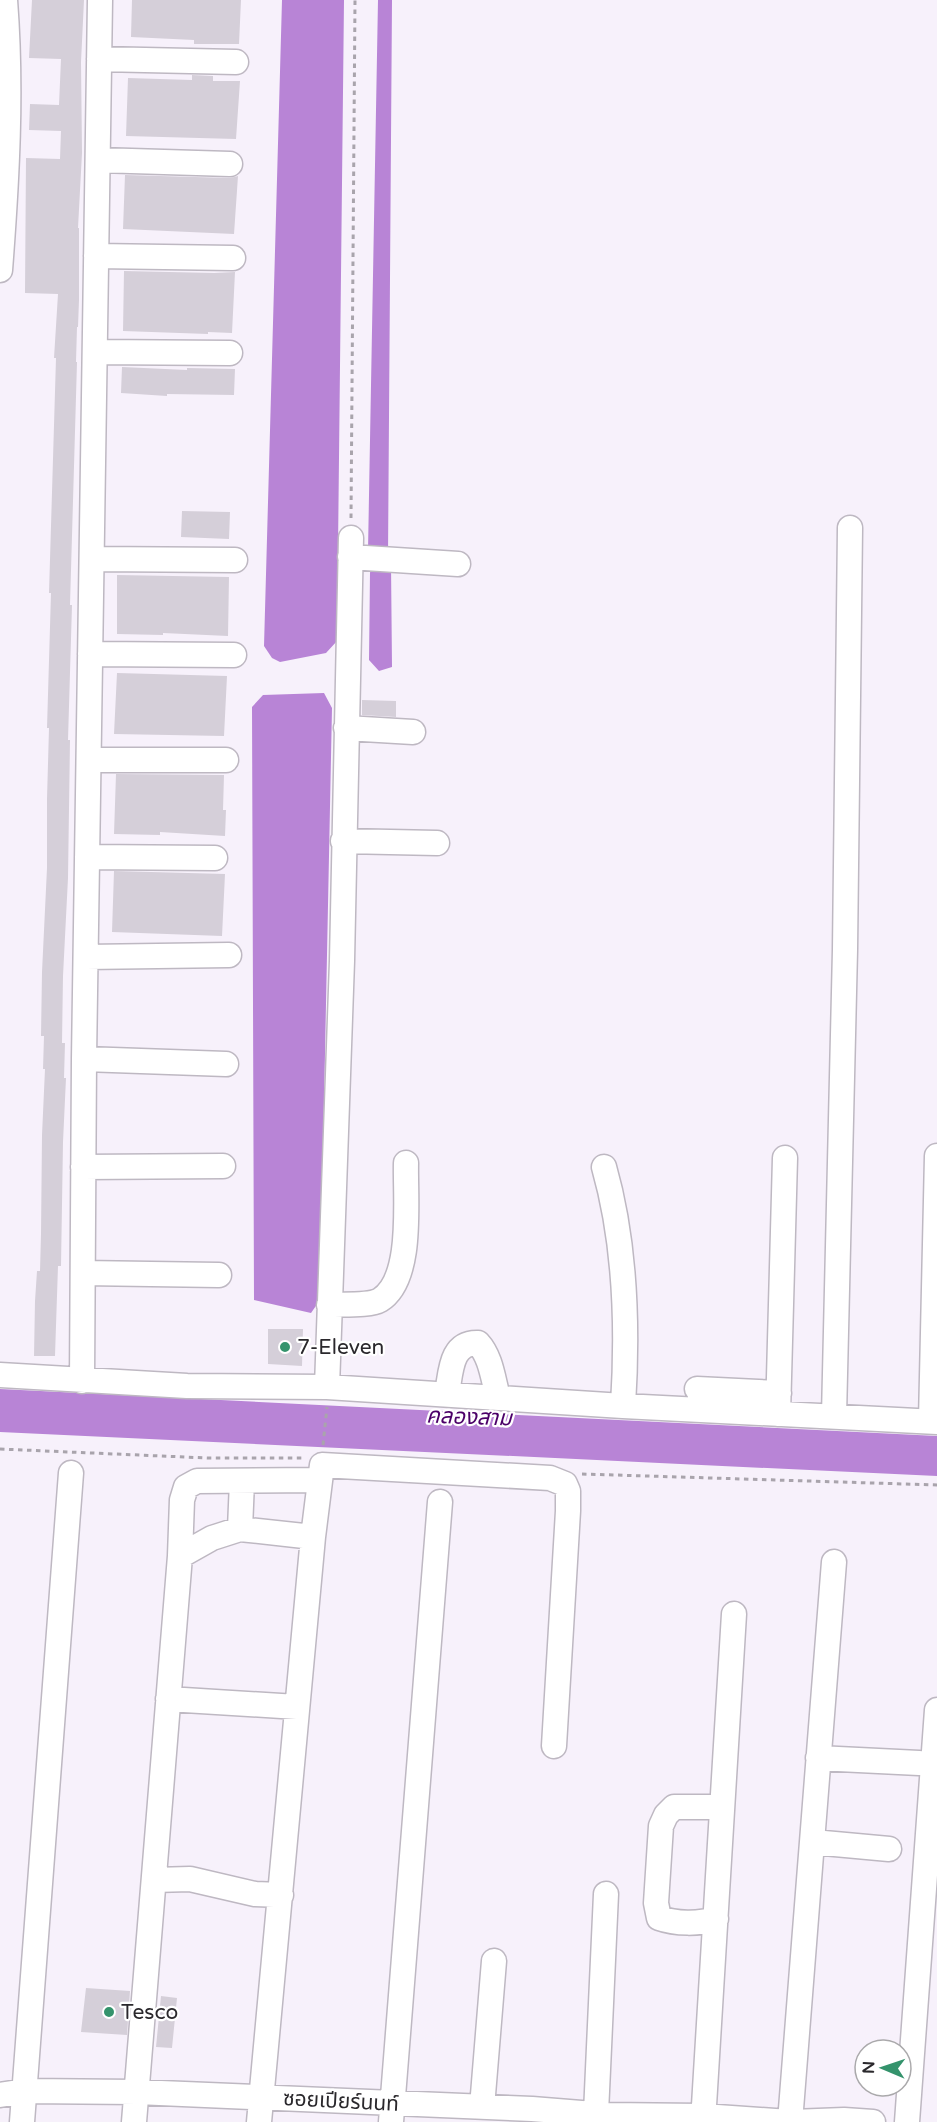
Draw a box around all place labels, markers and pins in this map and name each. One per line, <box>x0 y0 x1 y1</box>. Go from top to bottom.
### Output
place label: 7-Eleven <box>297 1335 384 1360</box>
marker: 7-Eleven <box>278 1340 292 1354</box>
place label: Tesco <box>121 2000 178 2025</box>
marker: Tesco <box>102 2005 116 2019</box>

